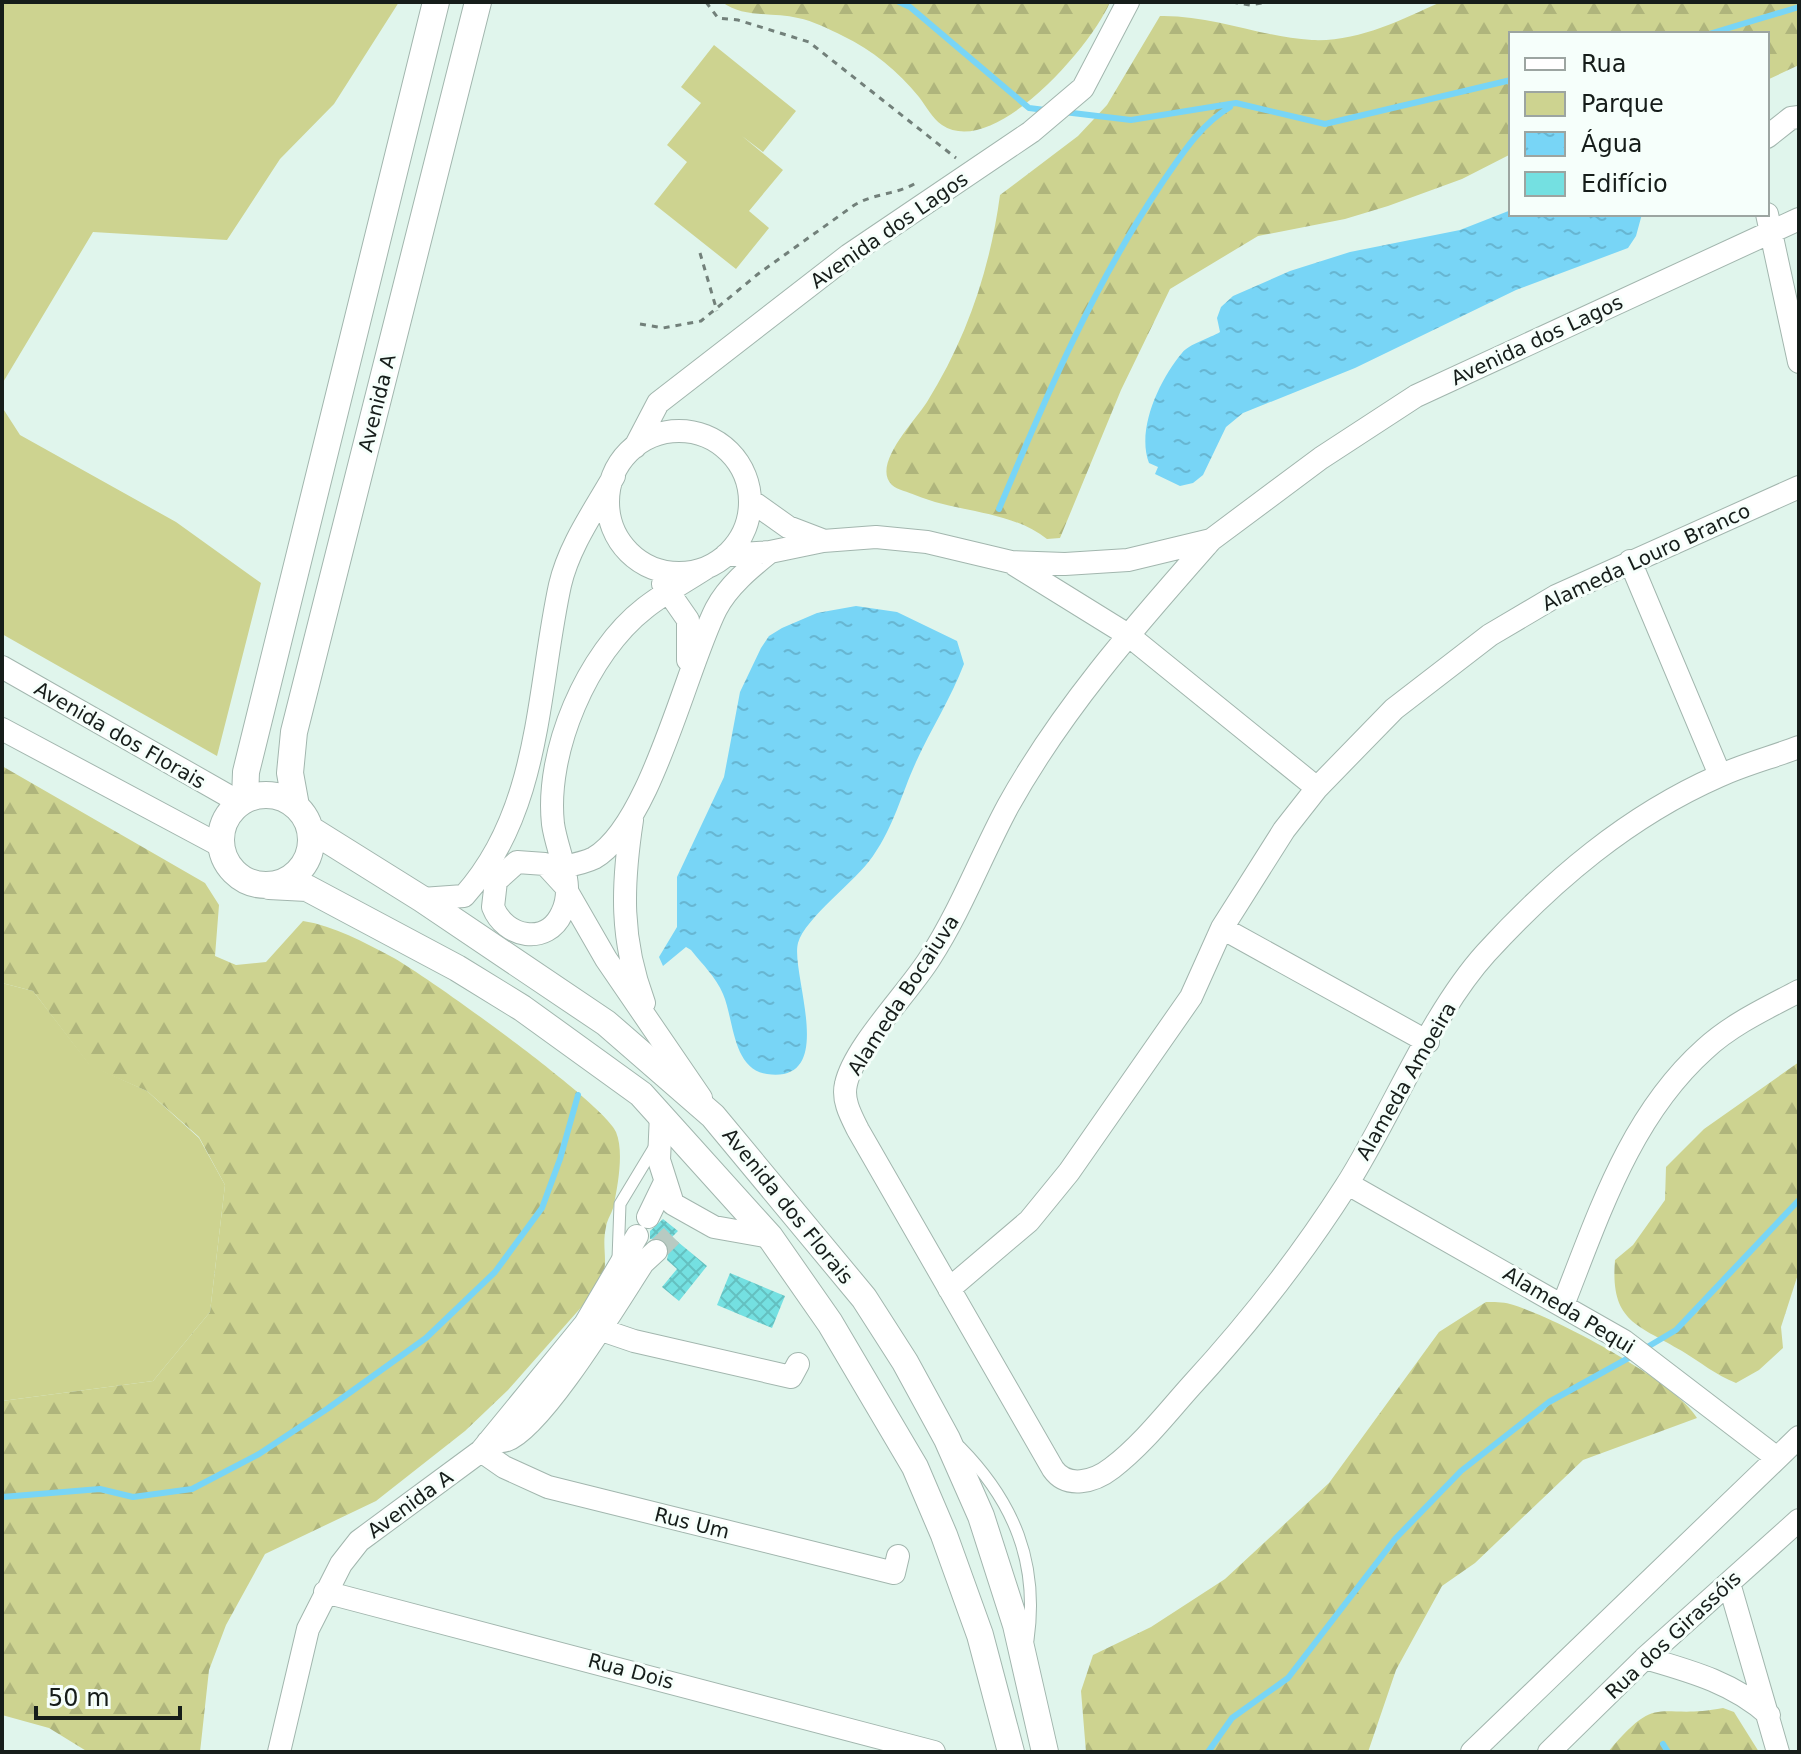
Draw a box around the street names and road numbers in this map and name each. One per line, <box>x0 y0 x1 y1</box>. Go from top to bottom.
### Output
street label: Avenida dos Lagos <box>806 167 972 293</box>
street label: Avenida dos Lagos <box>1447 290 1627 390</box>
street label: Avenida A <box>353 351 401 454</box>
street label: Alameda Louro Branco <box>1538 498 1754 616</box>
street label: Avenida dos Florais <box>30 676 210 794</box>
street label: Alameda Bocaiuva <box>842 910 964 1080</box>
street label: Alameda Amoeira <box>1351 998 1461 1164</box>
street label: Avenida dos Florais <box>718 1123 858 1289</box>
street label: Alameda Pequi <box>1499 1261 1639 1359</box>
street label: Avenida A <box>363 1465 458 1543</box>
street label: Rus Um <box>652 1502 732 1544</box>
street label: Rua dos Girassóis <box>1600 1566 1746 1704</box>
street label: Rua Dois <box>585 1648 677 1694</box>

